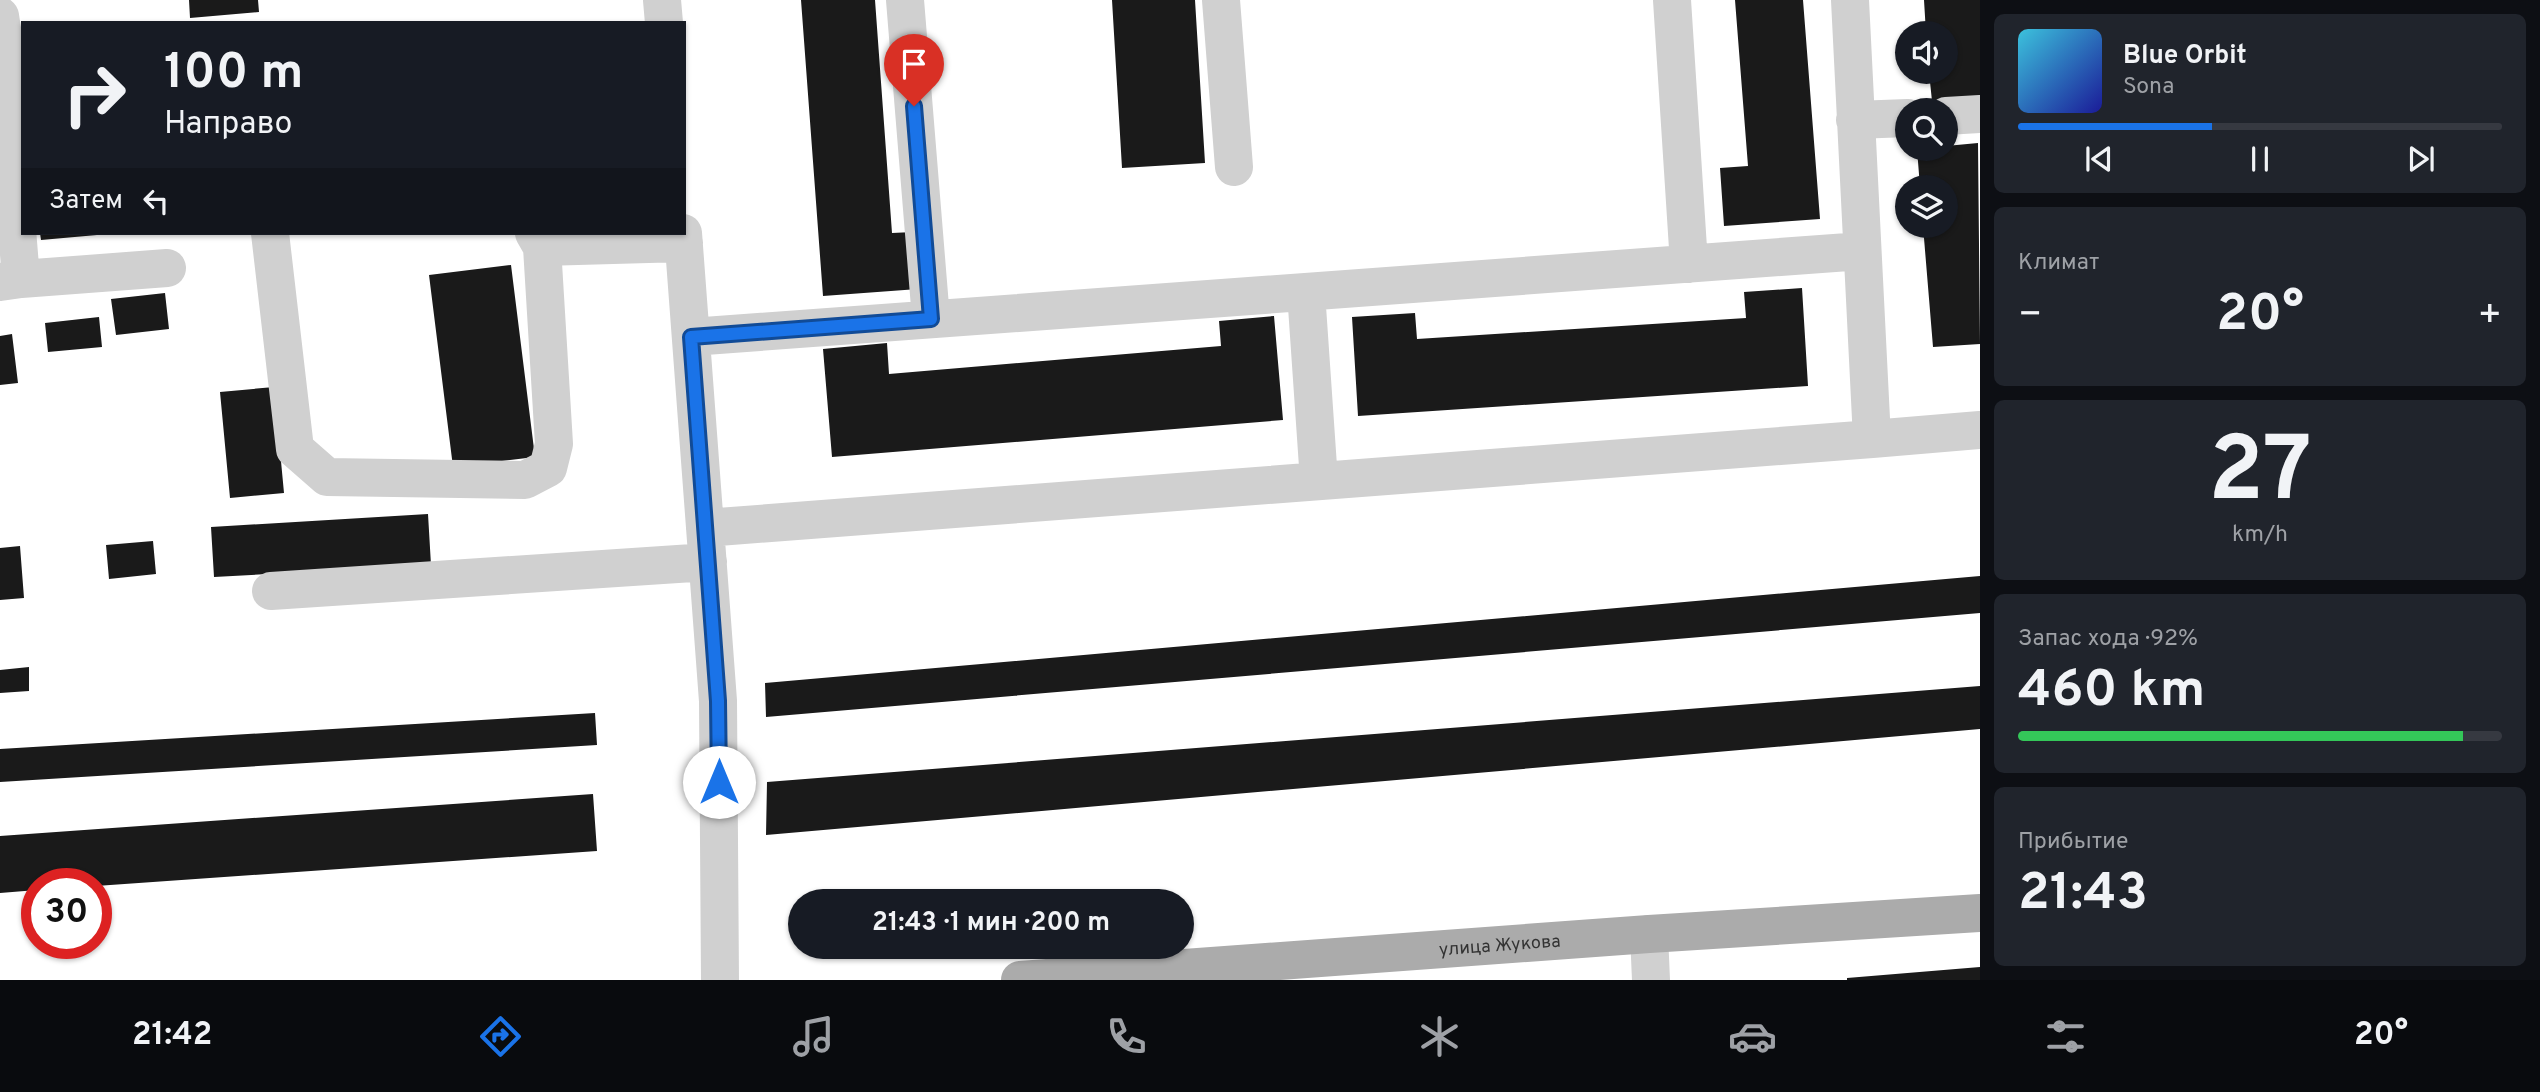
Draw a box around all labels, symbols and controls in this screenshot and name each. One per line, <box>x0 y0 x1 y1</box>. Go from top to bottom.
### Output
map controls <box>1895 21 1958 238</box>
button: sound <box>1895 21 1958 84</box>
pin <box>884 34 944 106</box>
text: Blue Orbit <box>2123 40 2247 73</box>
text: 100 m <box>164 44 303 106</box>
icon: arrive <box>895 45 933 83</box>
icon: right <box>49 49 140 140</box>
text: Sona <box>2123 73 2174 102</box>
button: search <box>1895 98 1958 161</box>
text: Направо <box>164 105 292 145</box>
icon: previous <box>2080 140 2118 178</box>
icon: pause <box>2241 140 2279 178</box>
icon: next <box>2402 140 2440 178</box>
button: layers <box>1895 175 1958 238</box>
icon: left <box>137 182 175 220</box>
text: Затем <box>49 185 123 218</box>
text: Климат <box>2018 249 2099 278</box>
text: 20° <box>2216 283 2304 349</box>
text: − <box>2018 292 2043 341</box>
text: + <box>2477 292 2502 341</box>
text: 27 <box>2208 418 2312 533</box>
text: km/h <box>2232 521 2288 550</box>
text: Запас хода · 92% <box>2018 625 2198 654</box>
text: 460 km <box>2018 659 2205 725</box>
position arrow <box>682 745 756 819</box>
text: Прибытие <box>2018 828 2128 857</box>
text: 21:43 <box>2018 862 2148 928</box>
speed limit sign: 30 <box>21 868 112 959</box>
text: 21:43 · 1 мин · 200 m <box>872 907 1110 940</box>
street label: улица Жукова <box>1438 930 1561 962</box>
icon: directions <box>476 1012 525 1061</box>
icon: music <box>789 1012 838 1061</box>
icon: phone <box>1102 1012 1151 1061</box>
icon: climate <box>1415 1012 1464 1061</box>
icon: car <box>1728 1012 1777 1061</box>
icon: filters <box>2041 1012 2090 1061</box>
text: 21:42 <box>132 1016 212 1056</box>
text: 20° <box>2354 1016 2408 1056</box>

